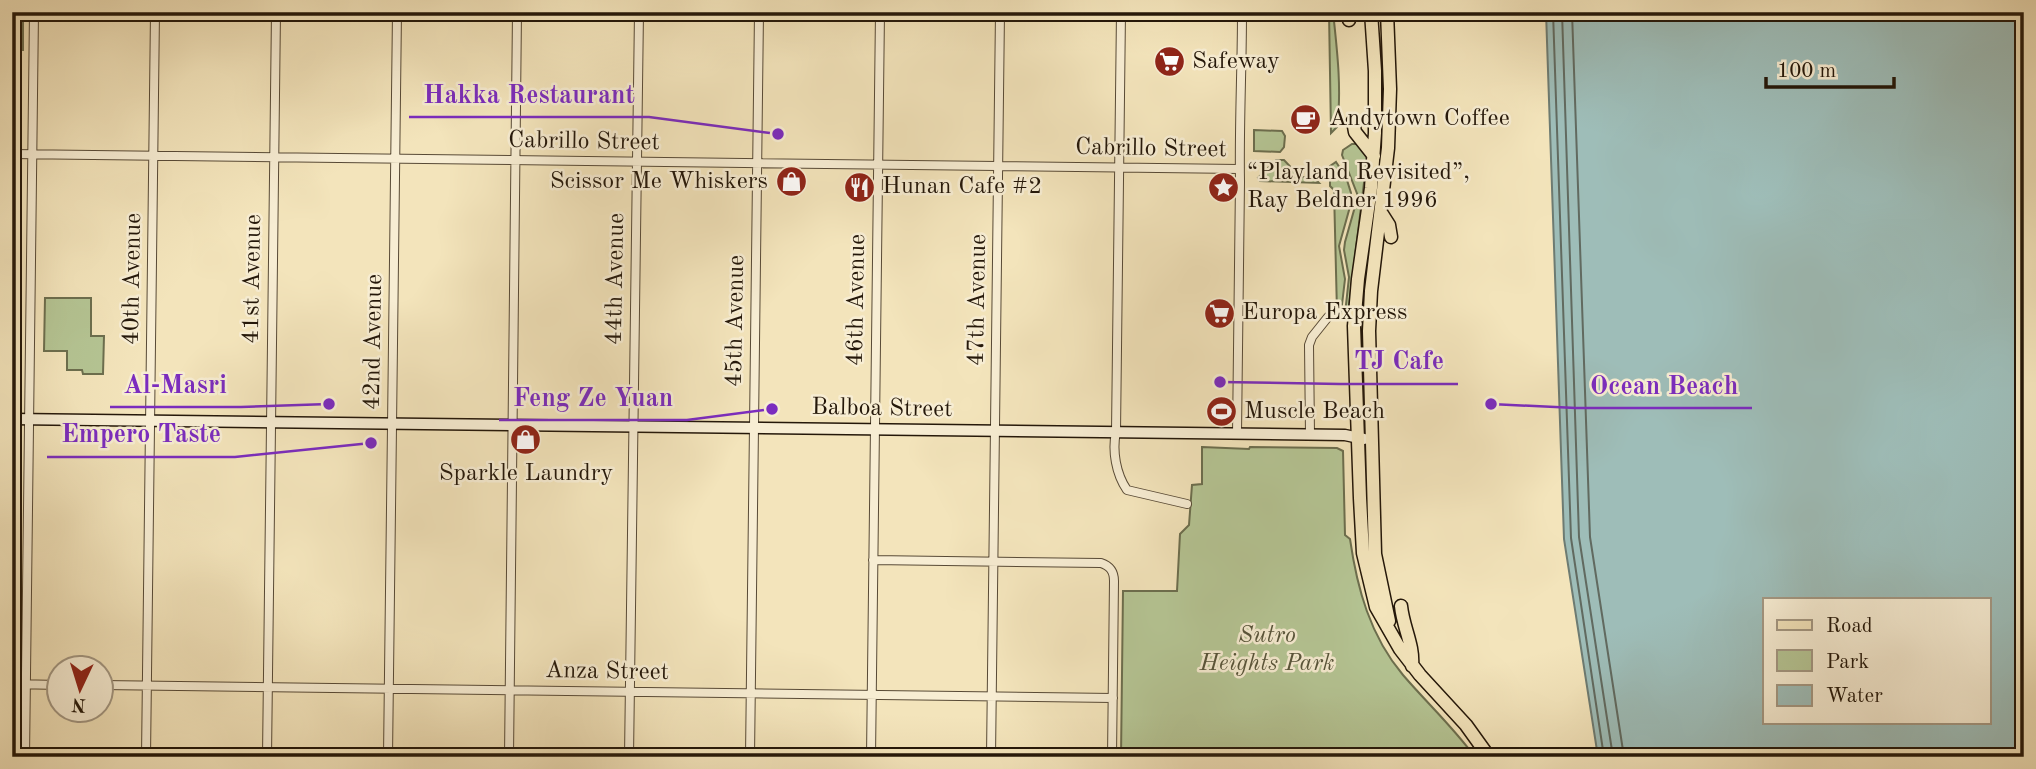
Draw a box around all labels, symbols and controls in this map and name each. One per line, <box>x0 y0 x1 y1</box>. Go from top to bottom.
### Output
supermarket icon: Safeway <box>1152 45 1186 79</box>
scale bar <box>1766 46 1894 90</box>
place label: Safeway <box>1192 50 1280 74</box>
text: 100 m <box>1777 61 1836 82</box>
callout: Hakka Restaurant <box>409 70 649 117</box>
text: Hakka Restaurant <box>423 83 635 109</box>
cafe icon: Andytown Coffee <box>1289 102 1323 136</box>
place label: Andytown Coffee <box>1329 107 1510 131</box>
street label: Cabrillo Street <box>508 129 660 155</box>
street label: Cabrillo Street <box>1075 136 1227 162</box>
place label: “Playland Revisited”, Ray Beldner 1996 <box>1247 161 1470 213</box>
shop icon: Scissor Me Whiskers <box>774 165 808 199</box>
place label: Scissor Me Whiskers <box>550 170 768 194</box>
restaurant icon: Hunan Cafe #2 <box>842 170 876 204</box>
place icon: “Playland Revisited”, Ray Beldner 1996 <box>1207 170 1241 204</box>
place label: Hunan Cafe #2 <box>882 175 1042 199</box>
street label: 40th Avenue <box>120 213 146 345</box>
street label: 44th Avenue <box>603 213 629 345</box>
street label: 41st Avenue <box>240 214 266 344</box>
street label: 46th Avenue <box>844 234 870 366</box>
street label: 47th Avenue <box>965 234 991 366</box>
street label: 45th Avenue <box>723 255 749 387</box>
street label: 42nd Avenue <box>361 274 387 410</box>
supermarket icon: Europa Express <box>1202 296 1236 330</box>
place label: Europa Express <box>1242 301 1407 325</box>
callout: TJ Cafe <box>1340 337 1458 384</box>
text: TJ Cafe <box>1354 349 1444 375</box>
callout: Al-Masri <box>110 360 241 407</box>
callout: Ocean Beach <box>1576 361 1752 408</box>
text: Al-Masri <box>123 373 227 399</box>
callout: Feng Ze Yuan <box>499 373 687 420</box>
text: Ocean Beach <box>1590 374 1738 400</box>
text: Feng Ze Yuan <box>513 386 673 412</box>
sports icon: Muscle Beach <box>1204 395 1238 429</box>
street label: Balboa Street <box>811 396 953 422</box>
place label: Muscle Beach <box>1244 400 1385 424</box>
callout: Empero Taste <box>47 410 235 457</box>
text: Empero Taste <box>61 422 221 448</box>
shop icon: Sparkle Laundry <box>509 423 543 457</box>
place label: Sparkle Laundry <box>439 462 614 486</box>
legend <box>1763 598 1990 724</box>
text: Road <box>1826 616 1873 637</box>
park label: Sutro Heights Park <box>1199 624 1334 676</box>
text: Park <box>1826 652 1869 673</box>
north arrow <box>46 654 116 724</box>
street label: Anza Street <box>545 659 669 685</box>
text: Water <box>1826 686 1883 707</box>
text: N <box>71 693 87 713</box>

